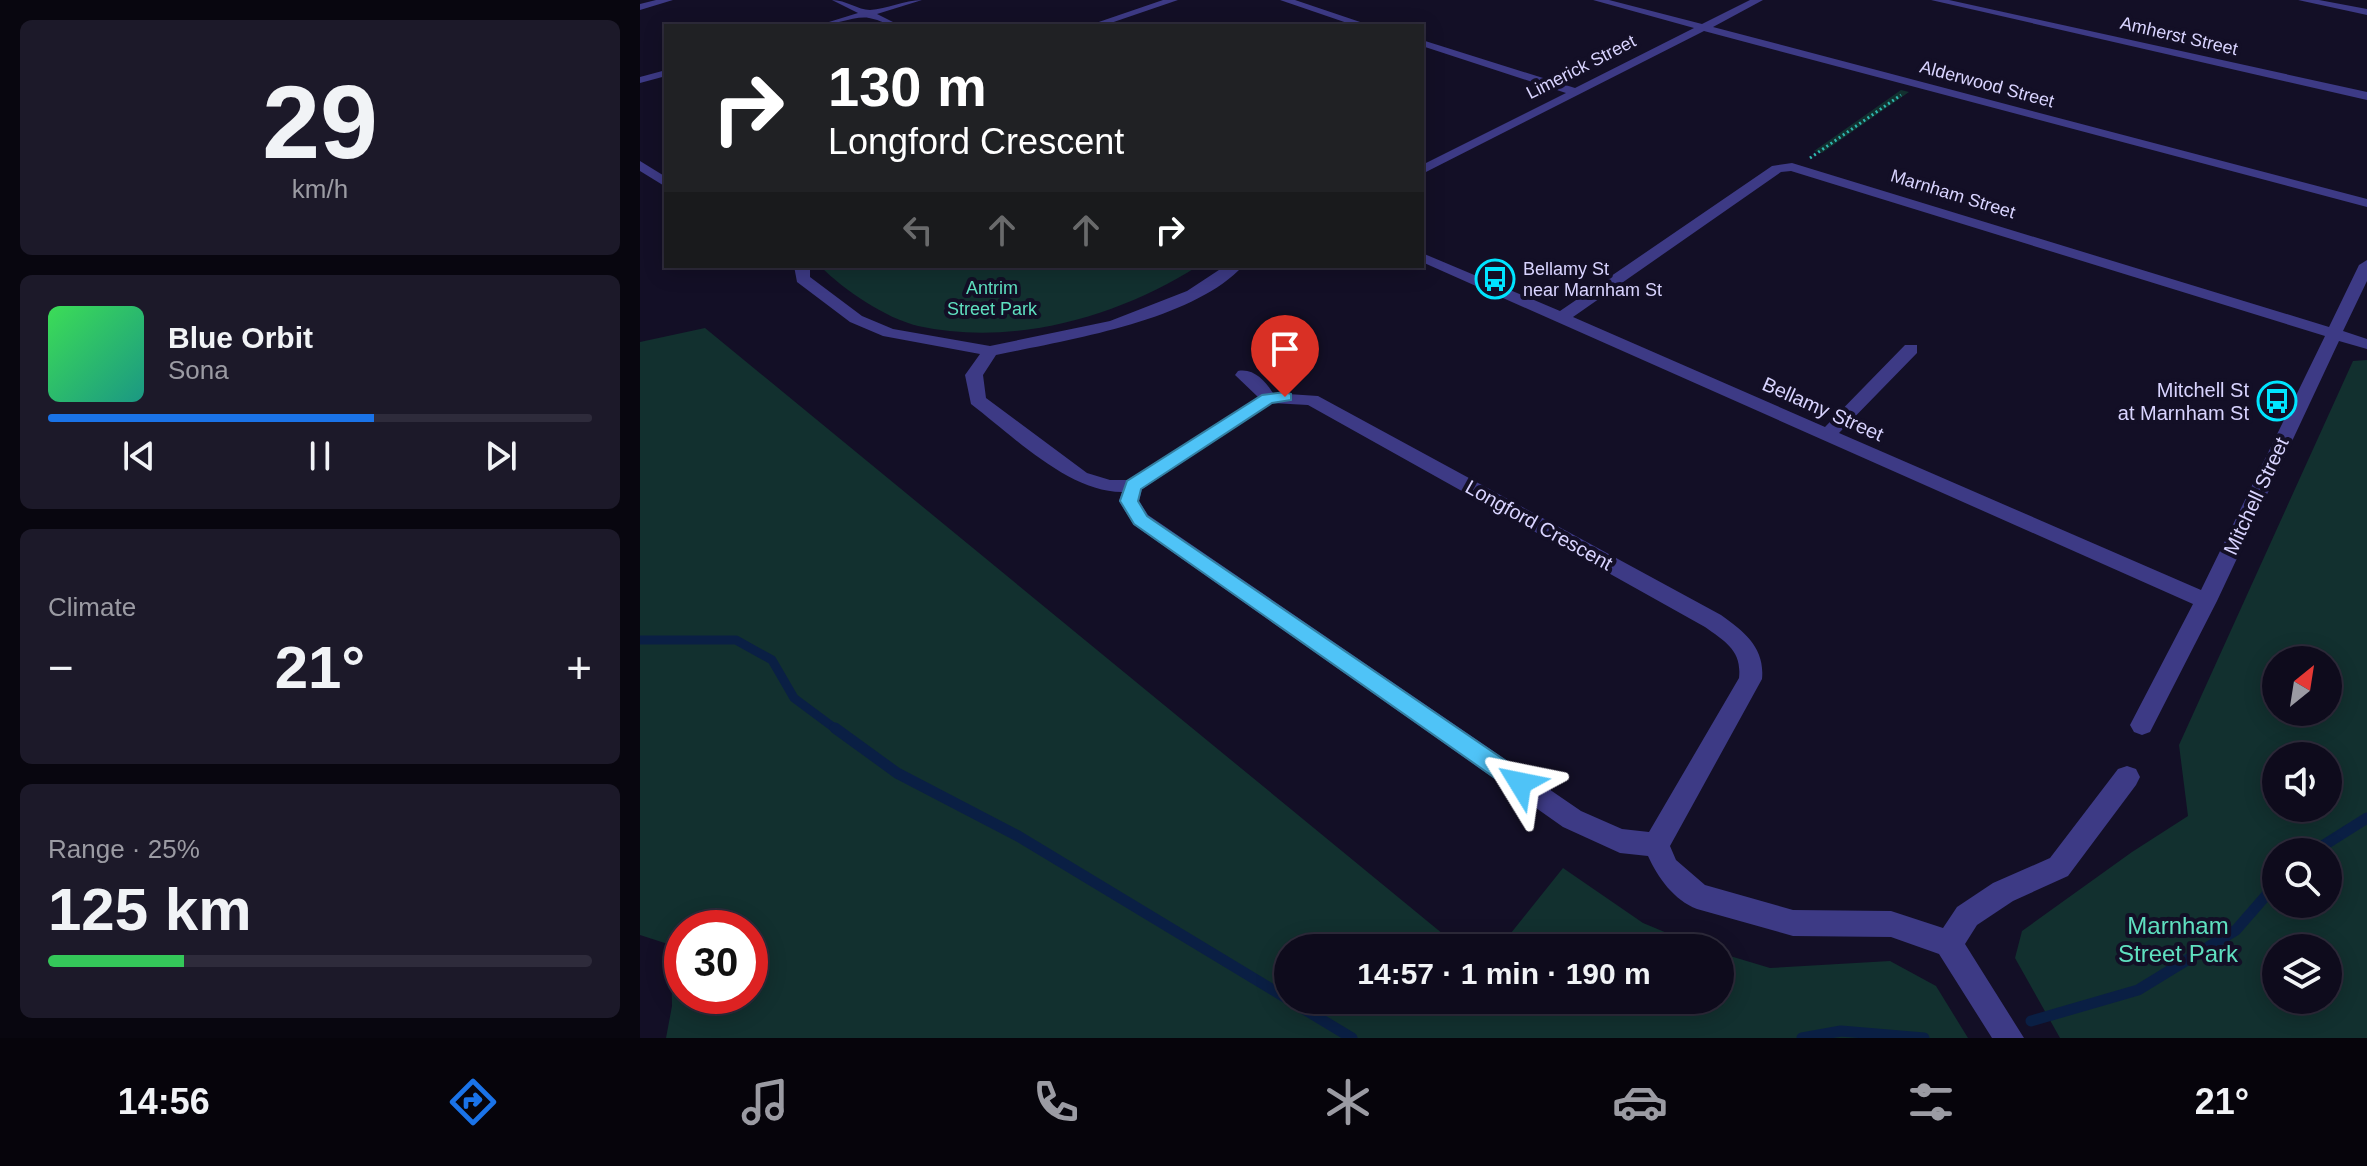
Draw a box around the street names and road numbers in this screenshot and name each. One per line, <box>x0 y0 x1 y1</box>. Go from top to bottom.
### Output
street label: Amherst Street <box>2118 13 2240 59</box>
street label: Limerick Street <box>1523 31 1639 103</box>
street label: Alderwood Street <box>1918 56 2056 112</box>
street label: Marnham Street <box>1888 166 2018 222</box>
street label: Bellamy Street <box>1759 373 1887 446</box>
street label: Mitchell Street <box>2219 434 2293 558</box>
street label: Longford Crescent <box>1462 475 1617 575</box>

